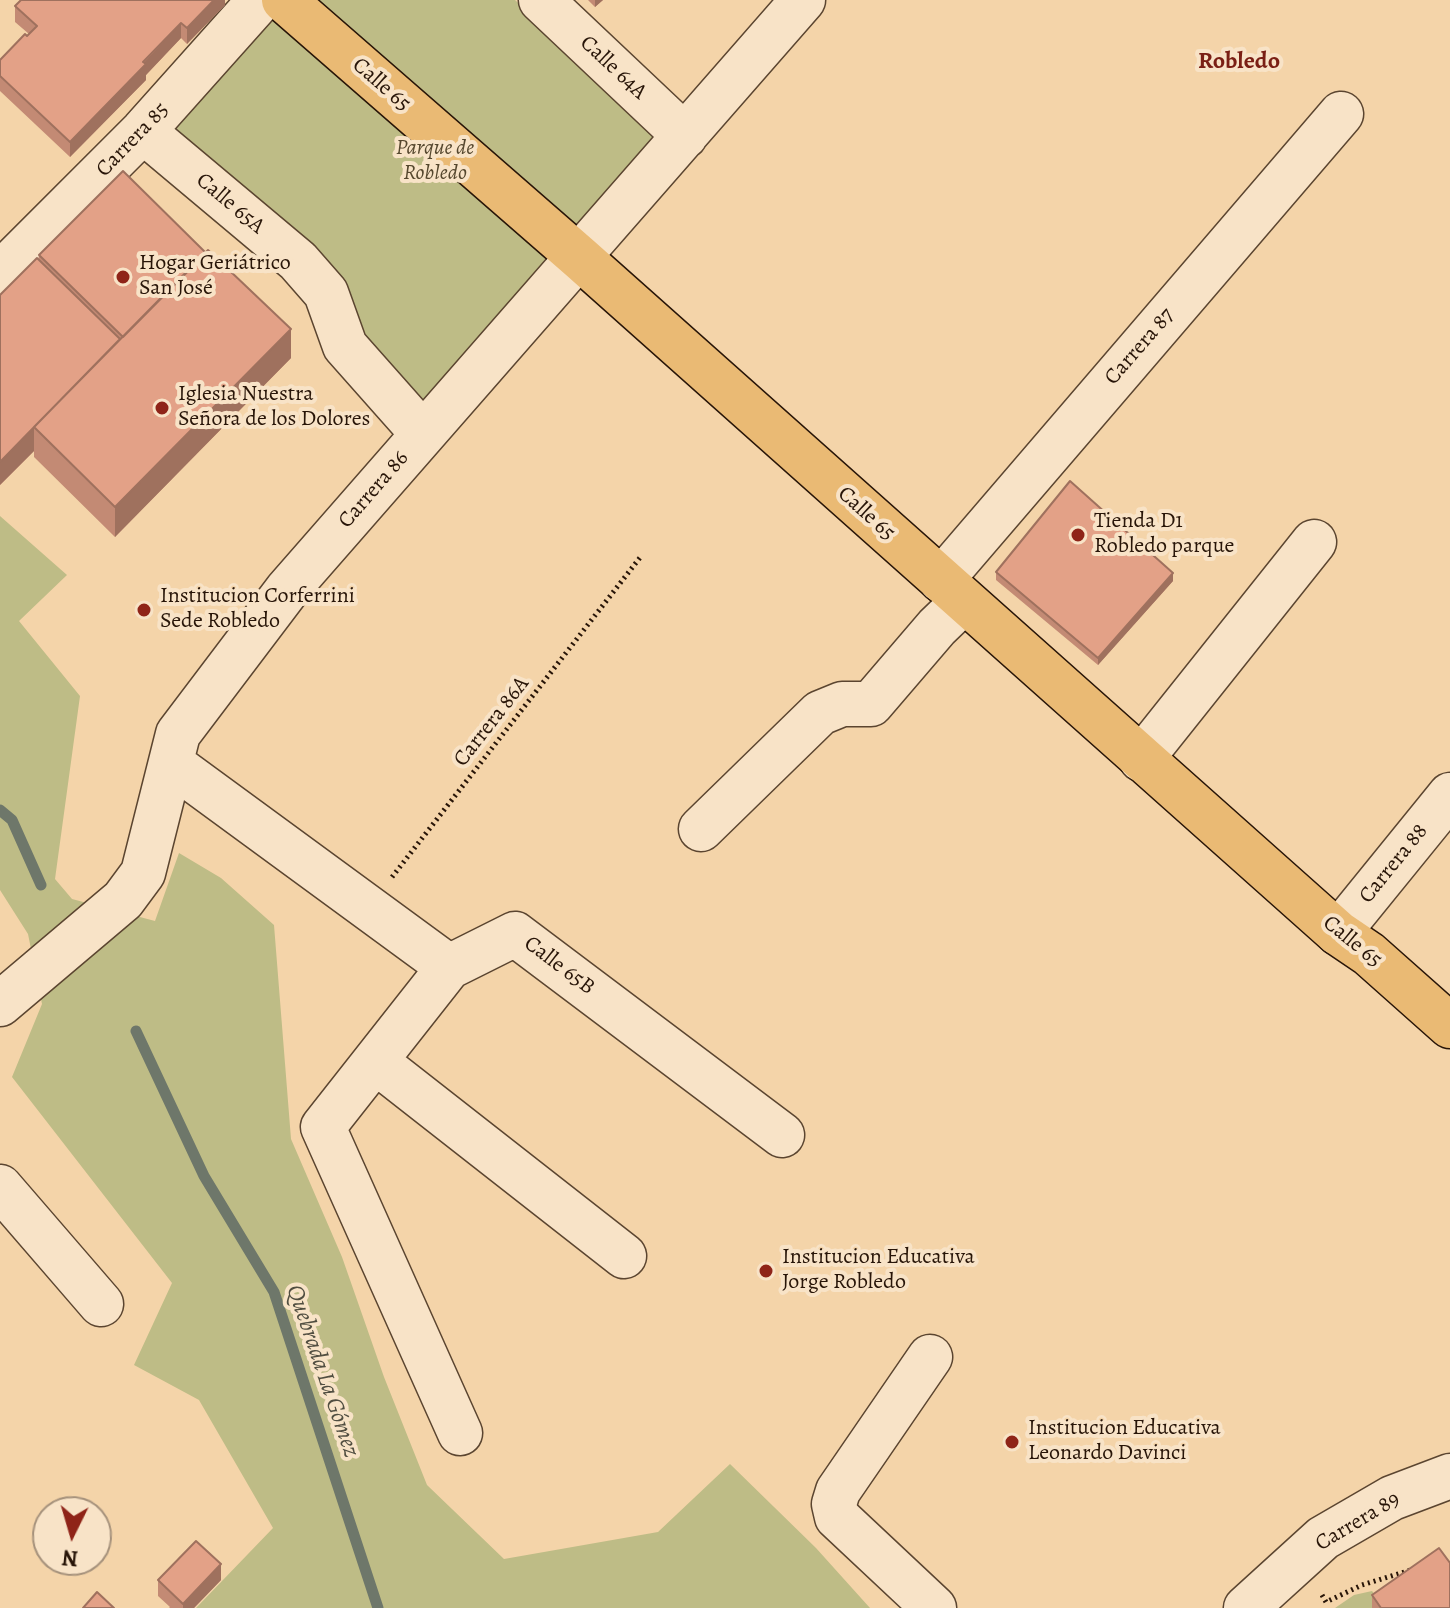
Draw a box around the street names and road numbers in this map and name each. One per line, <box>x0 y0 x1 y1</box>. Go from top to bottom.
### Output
street label: Calle 64A <box>574 30 652 106</box>
street label: Calle 65 <box>346 53 416 117</box>
street label: Carrera 85 <box>91 97 175 183</box>
street label: Calle 65A <box>190 168 270 240</box>
street label: Carrera 87 <box>1099 303 1181 391</box>
street label: Carrera 86 <box>333 446 415 534</box>
street label: Calle 65 <box>832 481 900 547</box>
street label: Carrera 86A <box>449 672 535 772</box>
street label: Carrera 88 <box>1354 819 1434 909</box>
street label: Calle 65 <box>1317 910 1387 974</box>
street label: Calle 65B <box>518 931 600 1001</box>
street label: Carrera 89 <box>1311 1486 1405 1558</box>

